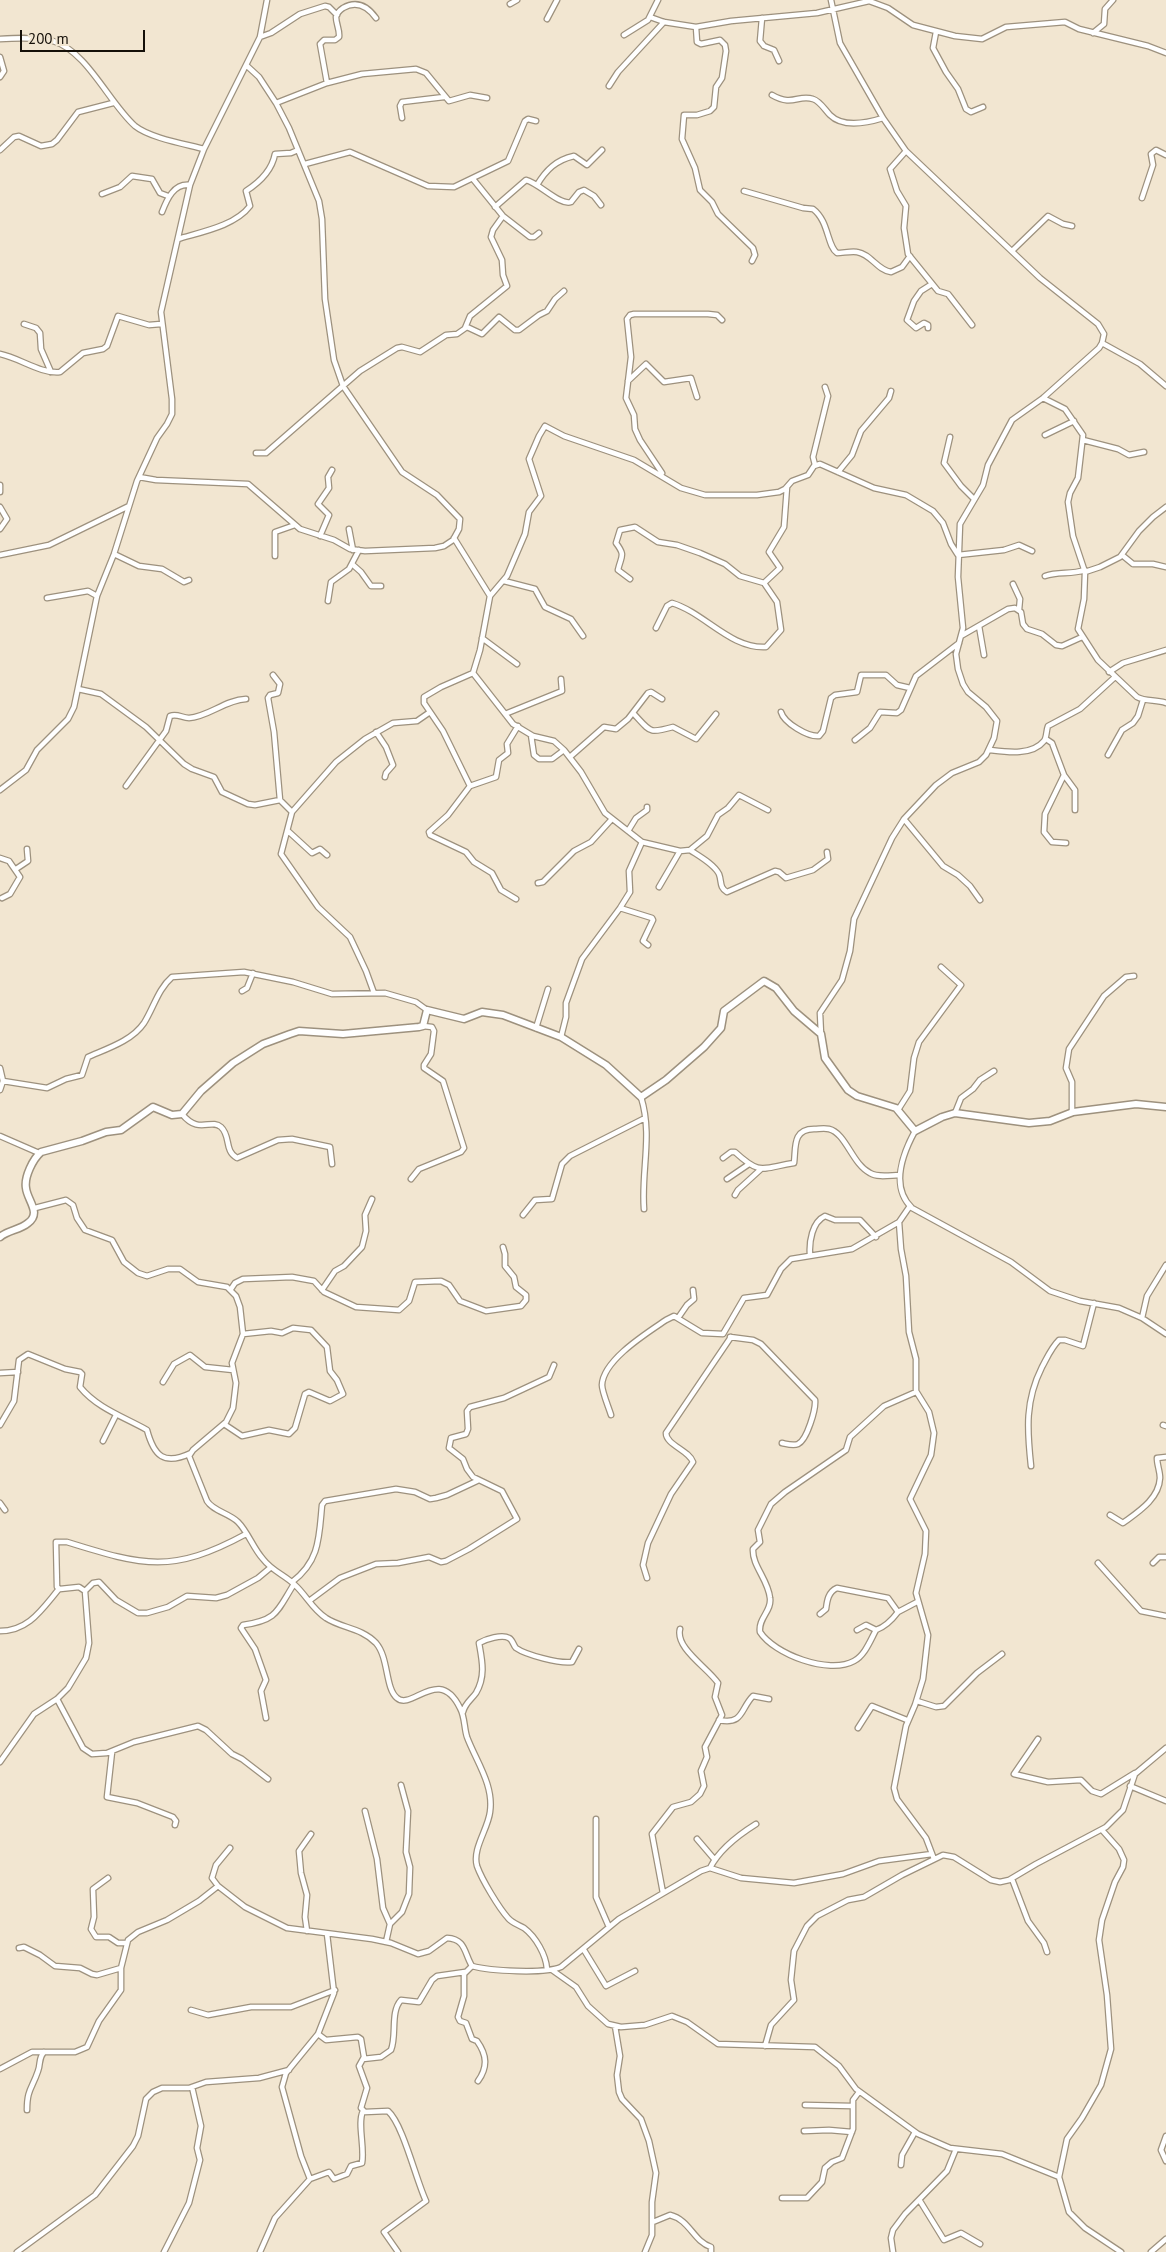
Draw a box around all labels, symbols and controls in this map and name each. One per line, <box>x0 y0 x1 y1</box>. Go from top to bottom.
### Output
scale bar <box>22 20 148 52</box>
text: 200 m <box>28 29 69 48</box>

